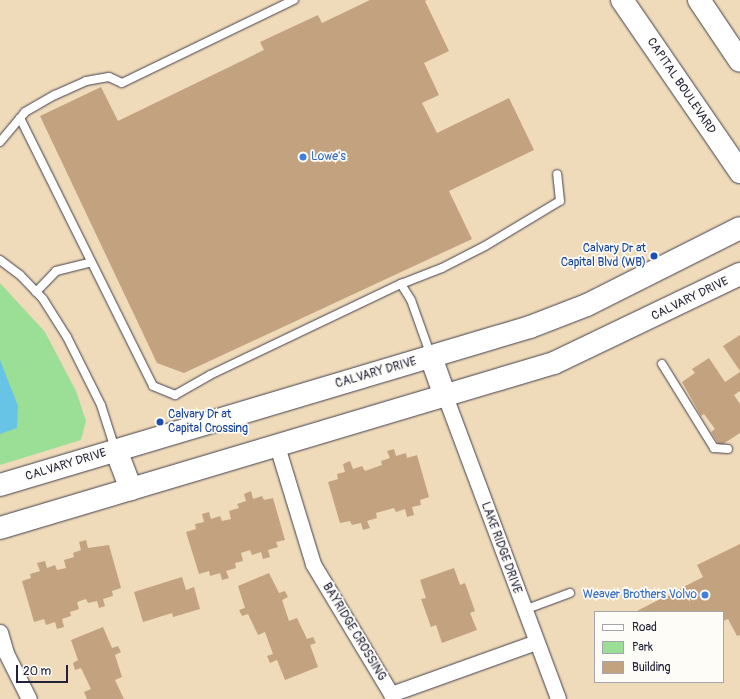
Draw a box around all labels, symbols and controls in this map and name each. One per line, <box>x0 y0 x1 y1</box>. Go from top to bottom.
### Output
street label: CAPITAL BOULEVARD <box>644 35 718 137</box>
place label: Lowe's <box>311 150 346 164</box>
marker: Lowe's <box>298 152 308 162</box>
place label: Calvary Dr at Capital Blvd (WB) <box>561 242 646 270</box>
marker: Calvary Dr at Capital Blvd (WB) <box>649 251 659 261</box>
street label: CALVARY DRIVE <box>649 274 731 324</box>
street label: CALVARY DRIVE <box>334 355 418 391</box>
place label: Calvary Dr at Capital Crossing <box>168 408 248 436</box>
marker: Calvary Dr at Capital Crossing <box>155 417 165 427</box>
street label: CALVARY DRIVE <box>24 446 108 484</box>
street label: LAKE RIDGE DRIVE <box>478 500 524 596</box>
street label: BAYRIDGE CROSSING <box>319 580 389 684</box>
place label: Weaver Brothers Volvo <box>583 588 697 602</box>
marker: Weaver Brothers Volvo <box>700 590 710 600</box>
legend <box>594 611 724 683</box>
text: Road <box>632 620 657 635</box>
text: Park <box>632 640 653 655</box>
scale bar <box>18 657 70 683</box>
text: Building <box>632 660 671 675</box>
text: 20 m <box>23 664 51 679</box>

